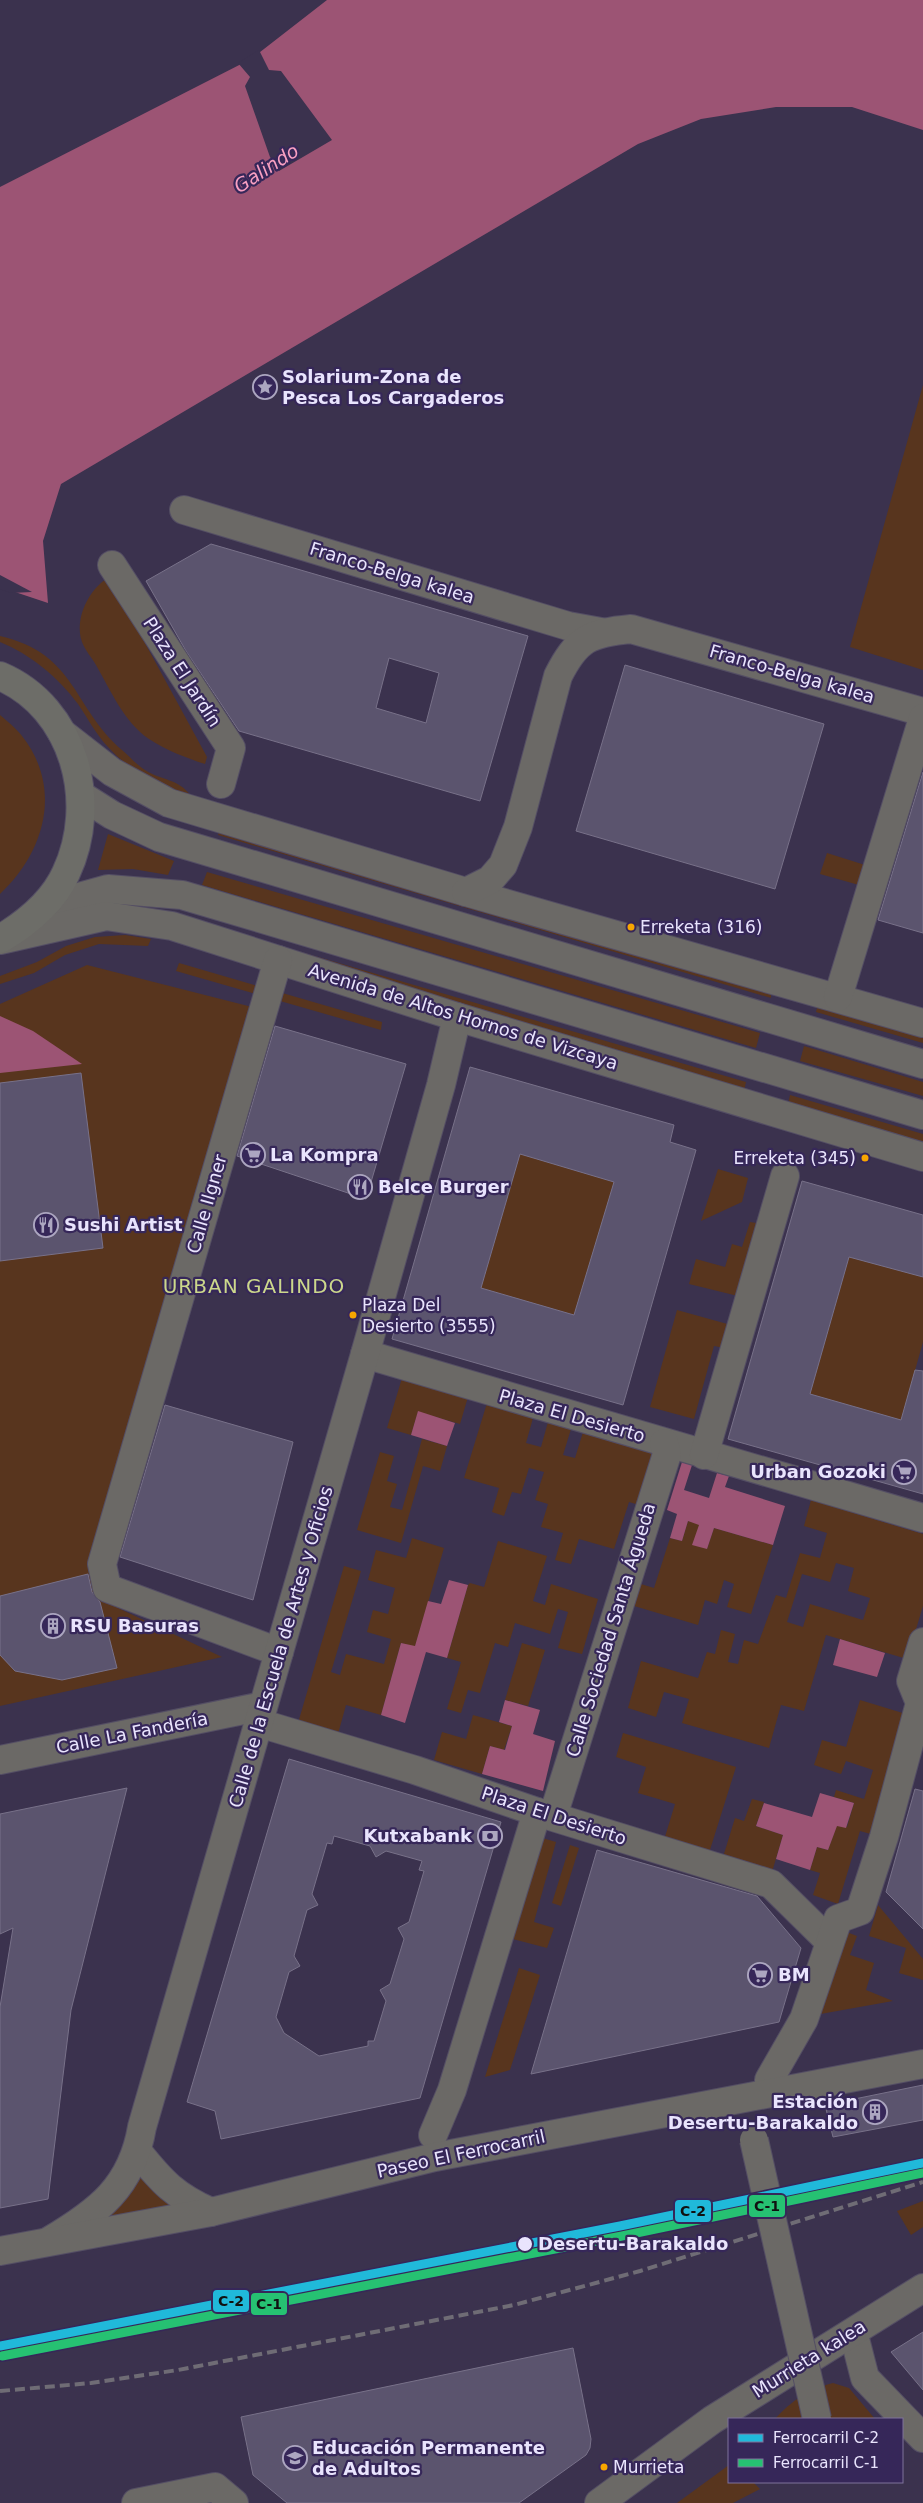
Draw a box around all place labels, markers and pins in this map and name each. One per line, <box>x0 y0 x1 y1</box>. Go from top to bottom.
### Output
place label: Solarium-Zona de Pesca Los Cargaderos <box>282 366 504 408</box>
place icon: Solarium-Zona de Pesca Los Cargaderos <box>252 374 278 400</box>
place label: Erreketa (316) <box>640 917 762 937</box>
marker: Erreketa (316) <box>626 922 636 932</box>
supermarket icon: La Kompra <box>240 1142 266 1168</box>
place label: La Kompra <box>270 1144 379 1165</box>
place label: Erreketa (345) <box>734 1148 856 1168</box>
marker: Erreketa (345) <box>860 1153 870 1163</box>
restaurant icon: Belce Burger <box>347 1174 373 1200</box>
place label: Belce Burger <box>378 1176 509 1197</box>
restaurant icon: Sushi Artist <box>33 1212 59 1238</box>
place label: Sushi Artist <box>64 1214 183 1235</box>
place label: Plaza Del Desierto (3555) <box>362 1295 496 1336</box>
marker: Plaza Del Desierto (3555) <box>348 1310 358 1320</box>
supermarket icon: Urban Gozoki <box>891 1459 917 1485</box>
place label: Urban Gozoki <box>750 1461 886 1482</box>
building icon: RSU Basuras <box>40 1613 66 1639</box>
place label: RSU Basuras <box>70 1615 199 1636</box>
bank icon: Kutxabank <box>477 1823 503 1849</box>
place label: Kutxabank <box>363 1825 473 1846</box>
supermarket icon: BM <box>747 1962 773 1988</box>
place label: BM <box>778 1964 810 1985</box>
place label: Estación Desertu-Barakaldo <box>668 2091 858 2133</box>
building icon: Estación Desertu-Barakaldo <box>862 2099 888 2125</box>
place label: Desertu-Barakaldo <box>538 2233 728 2254</box>
marker: Desertu-Barakaldo <box>516 2235 534 2253</box>
place label: Educación Permanente de Adultos <box>312 2437 545 2479</box>
school or university icon: Educación Permanente de Adultos <box>282 2445 308 2471</box>
place label: Murrieta <box>613 2457 684 2477</box>
marker: Murrieta <box>599 2462 609 2472</box>

